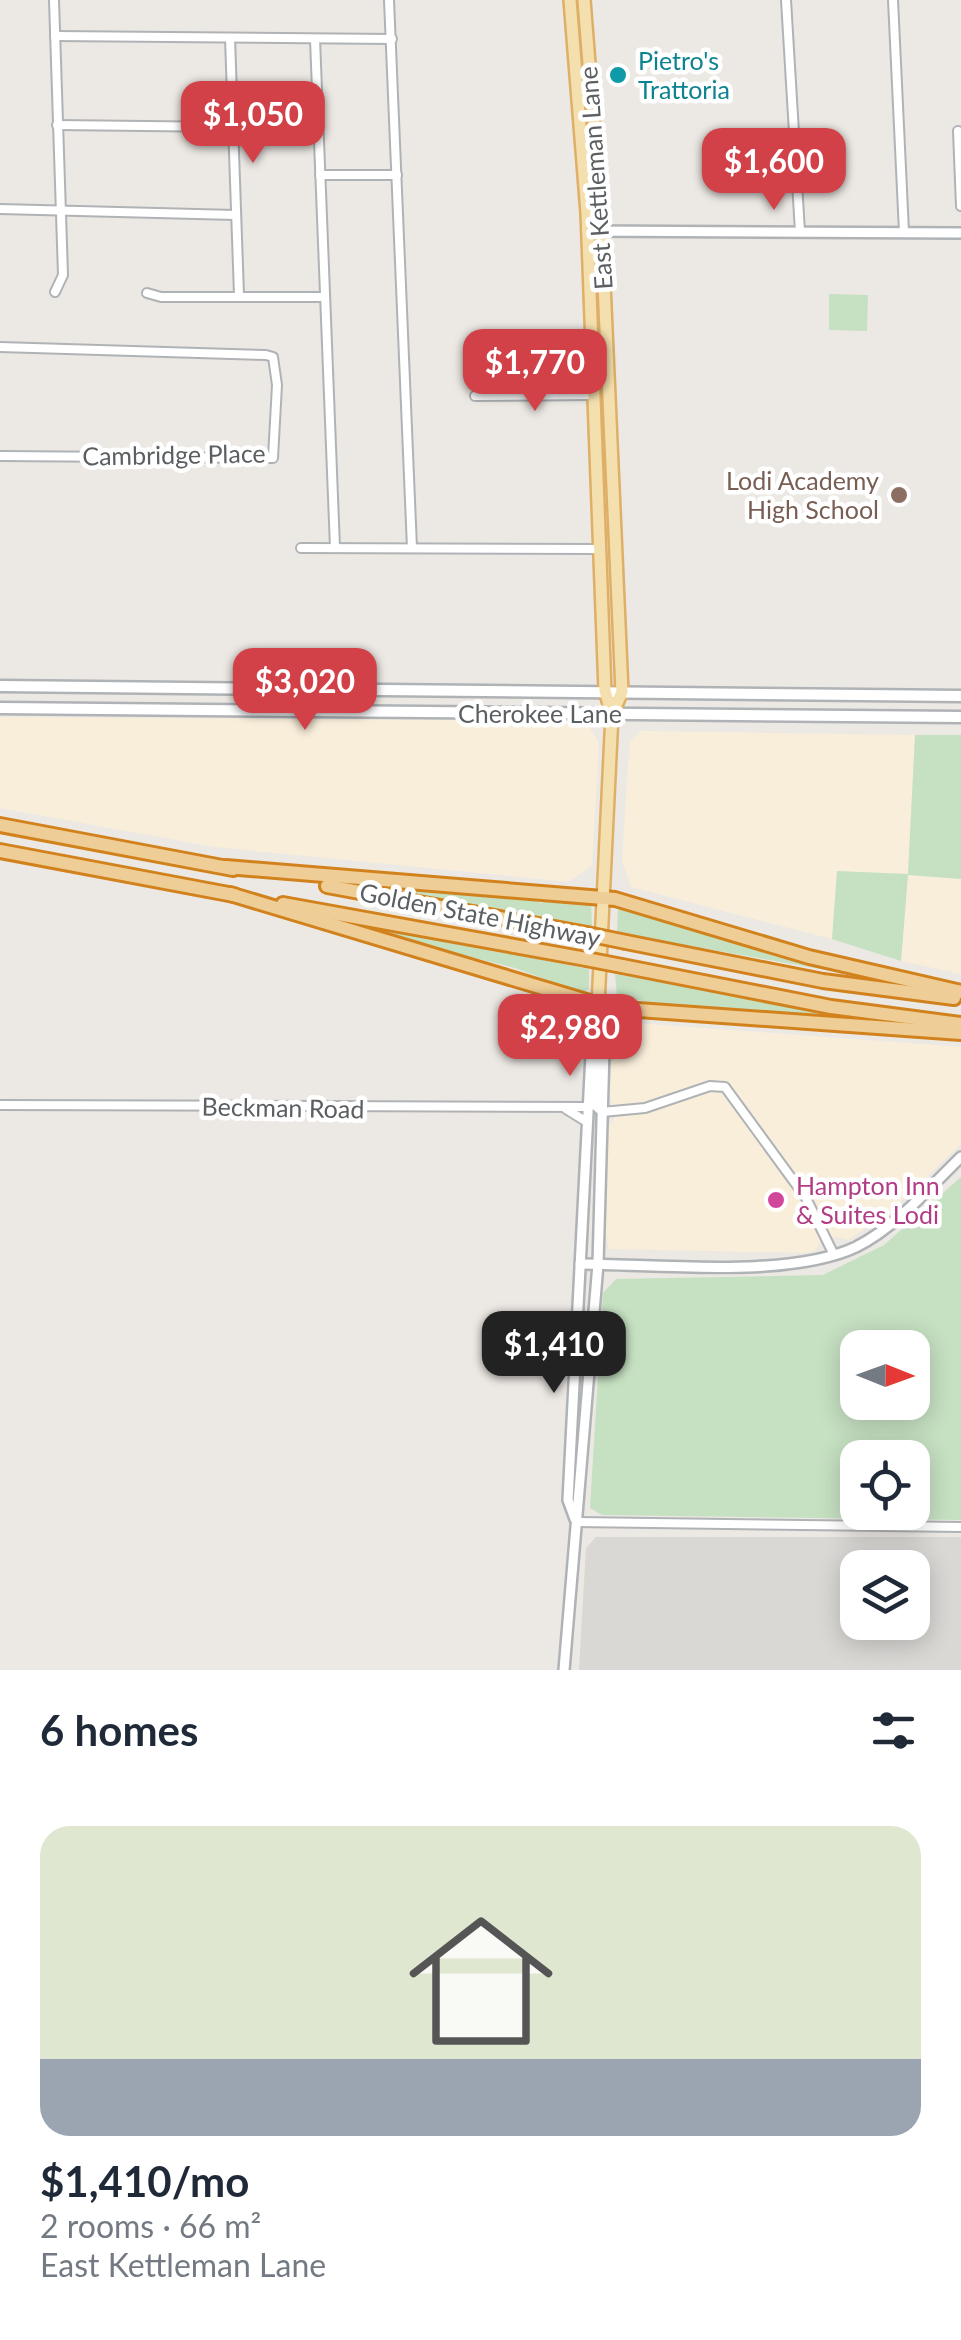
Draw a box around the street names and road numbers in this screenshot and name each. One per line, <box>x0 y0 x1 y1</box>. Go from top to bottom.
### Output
street label: East Kettleman Lane <box>572 66 618 291</box>
street label: Cambridge Place <box>82 437 266 471</box>
street label: Cherokee Lane <box>458 698 622 728</box>
street label: Golden State Highway <box>357 876 603 952</box>
street label: Beckman Road <box>201 1091 365 1123</box>

